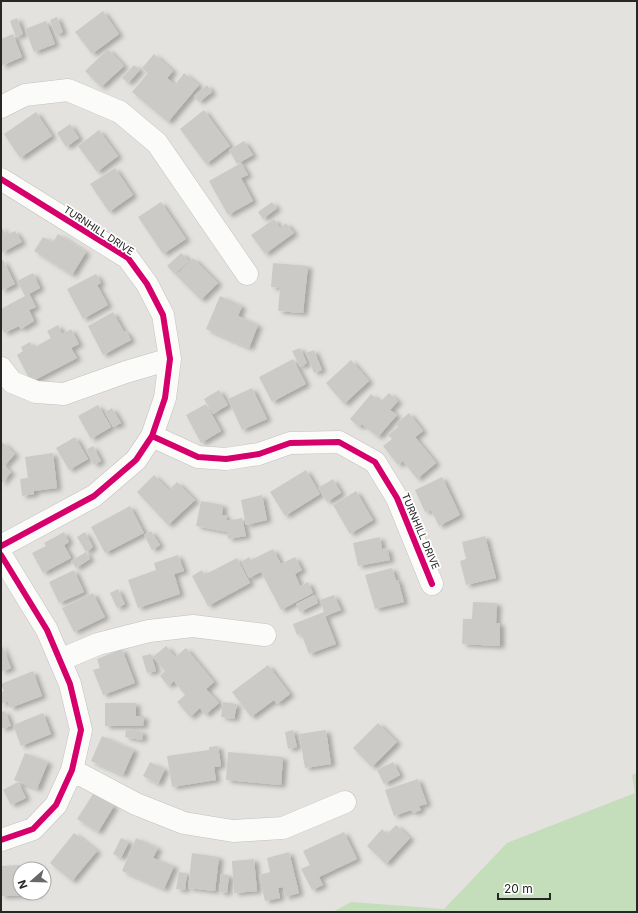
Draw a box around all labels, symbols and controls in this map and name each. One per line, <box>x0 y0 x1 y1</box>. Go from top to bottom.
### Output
street label: TURNHILL DRIVE <box>62 203 136 257</box>
street label: TURNHILL DRIVE <box>400 491 442 571</box>
north arrow <box>12 861 52 901</box>
scale bar <box>498 875 550 901</box>
text: N <box>15 878 31 891</box>
text: 20 m <box>504 881 533 896</box>

